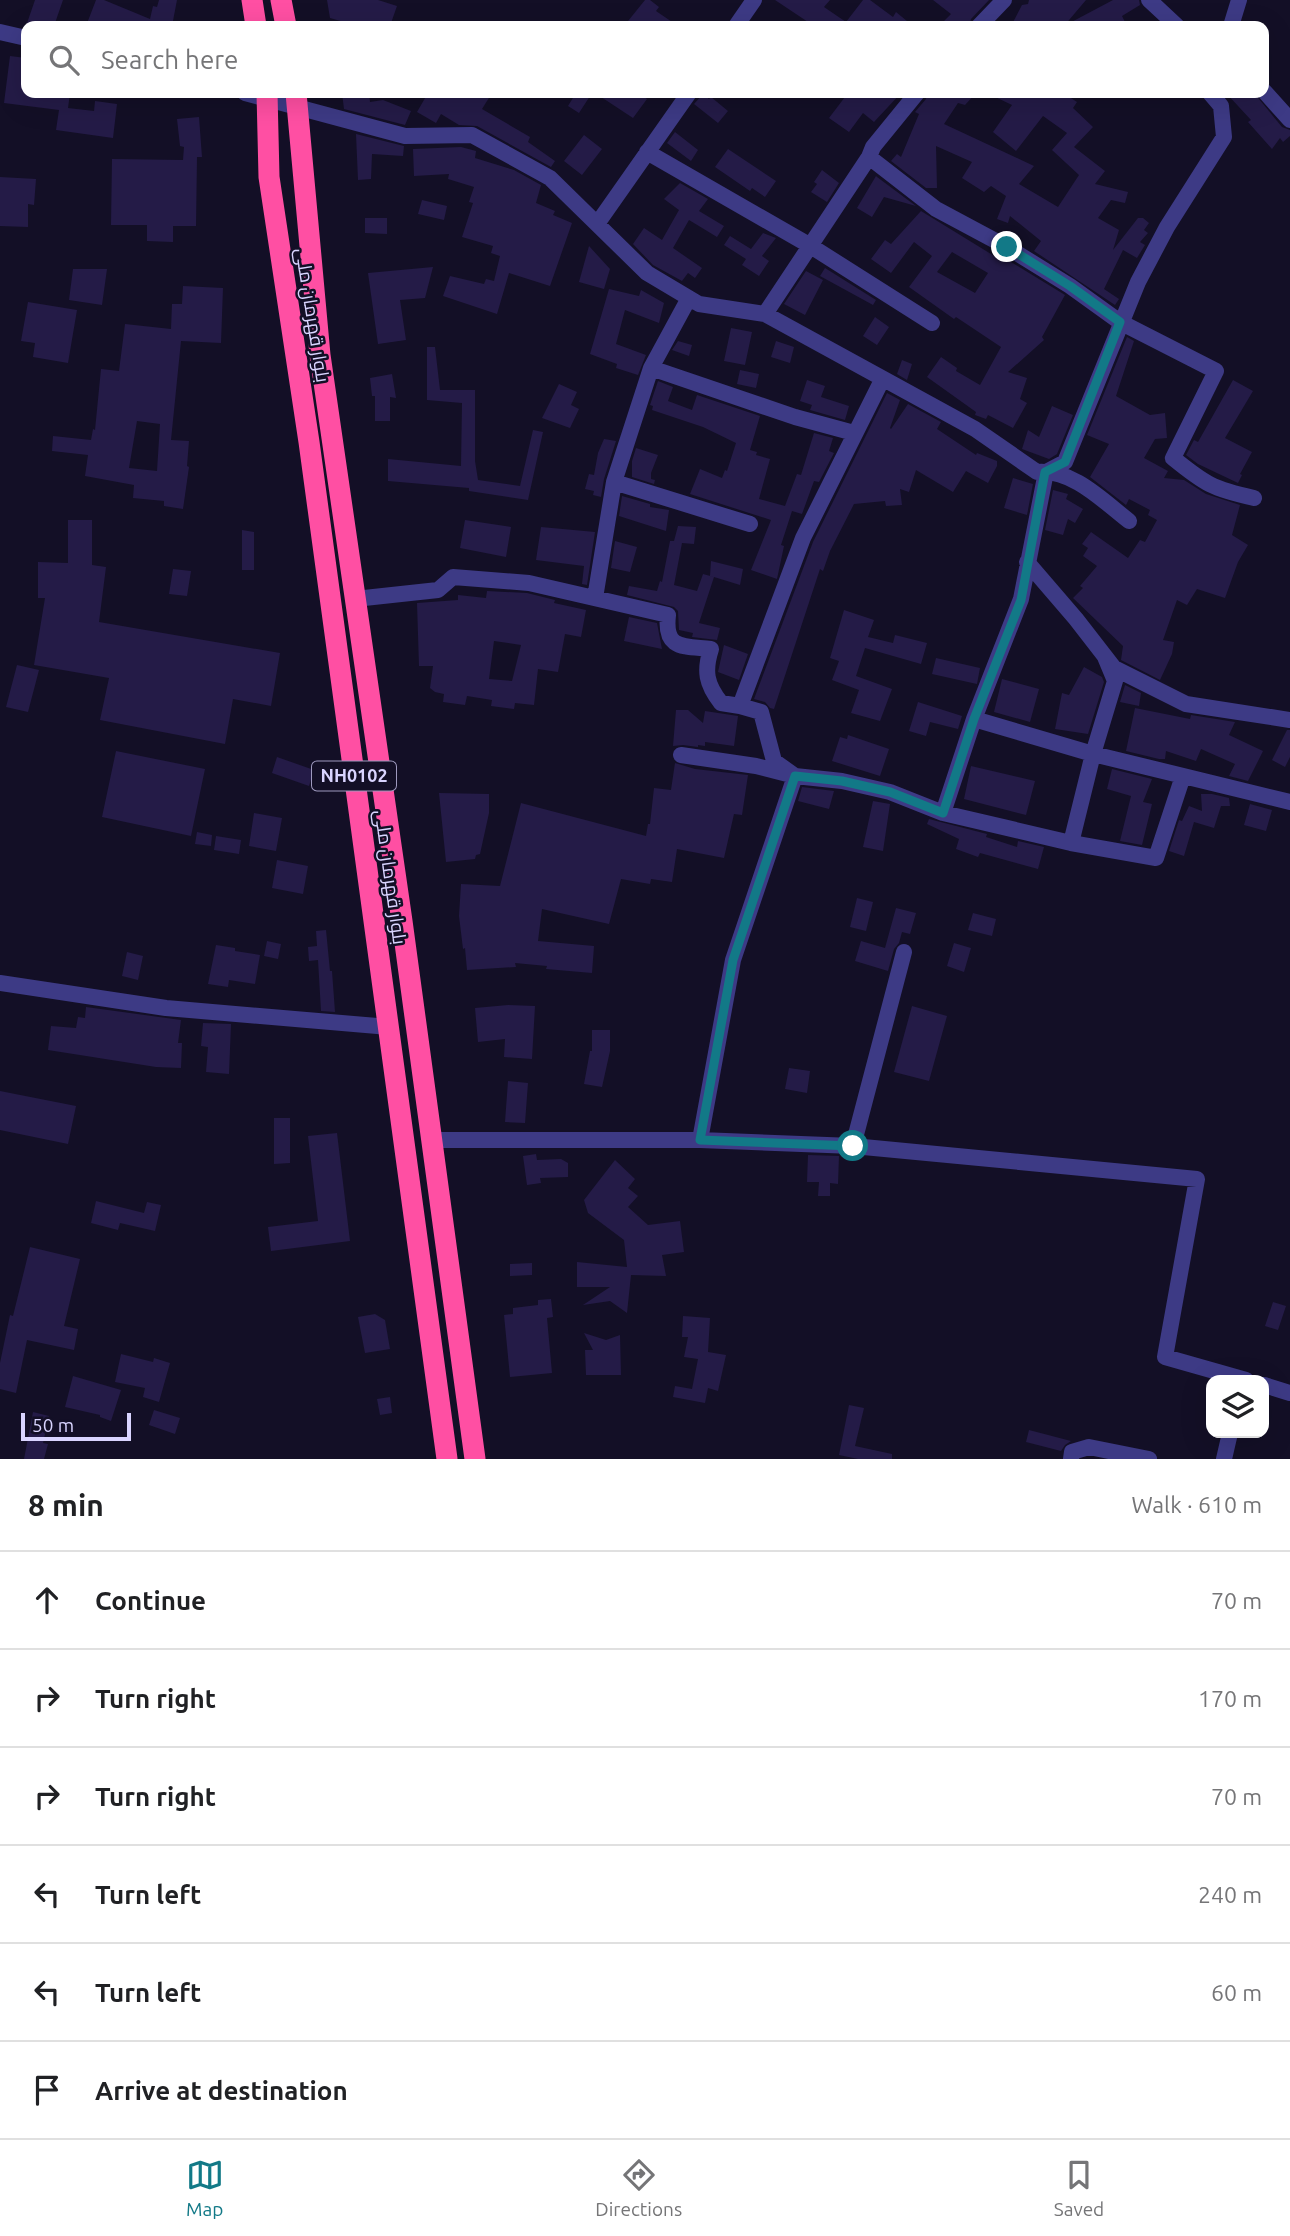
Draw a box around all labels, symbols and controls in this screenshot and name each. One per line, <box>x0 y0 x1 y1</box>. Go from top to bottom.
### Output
search box <box>21 21 1269 98</box>
icon: search <box>45 41 83 79</box>
text: Search here <box>101 45 238 74</box>
route end <box>991 231 1022 262</box>
street label: بلوار قهرمان ملی <box>291 246 334 384</box>
road number: NH0102 <box>312 762 396 790</box>
street label: بلوار قهرمان ملی <box>370 808 411 946</box>
route start <box>837 1130 868 1161</box>
map controls <box>1206 1375 1269 1438</box>
button: layers <box>1206 1375 1269 1438</box>
scale bar <box>21 1410 131 1442</box>
text: 50 m <box>32 1414 74 1436</box>
text: 8 min <box>28 1488 104 1522</box>
text: Walk · 610 m <box>1131 1492 1262 1517</box>
icon: ahead <box>28 1581 66 1619</box>
text: Continue <box>95 1586 206 1615</box>
text: 70 m <box>1211 1588 1262 1613</box>
icon: right <box>28 1679 66 1717</box>
text: Turn right <box>95 1684 216 1713</box>
text: 170 m <box>1198 1686 1262 1711</box>
icon: right <box>28 1777 66 1815</box>
text: Turn right <box>95 1782 216 1811</box>
text: 70 m <box>1211 1784 1262 1809</box>
icon: left <box>28 1875 66 1913</box>
text: Turn left <box>95 1880 201 1909</box>
text: 240 m <box>1198 1882 1262 1907</box>
icon: left <box>28 1973 66 2011</box>
text: Turn left <box>95 1978 201 2007</box>
text: 60 m <box>1211 1980 1262 2005</box>
icon: arrive <box>28 2071 66 2109</box>
text: Arrive at destination <box>95 2076 348 2105</box>
tab: Map <box>186 2156 224 2220</box>
tab: Directions <box>595 2156 682 2220</box>
tab: Saved <box>1054 2156 1104 2220</box>

